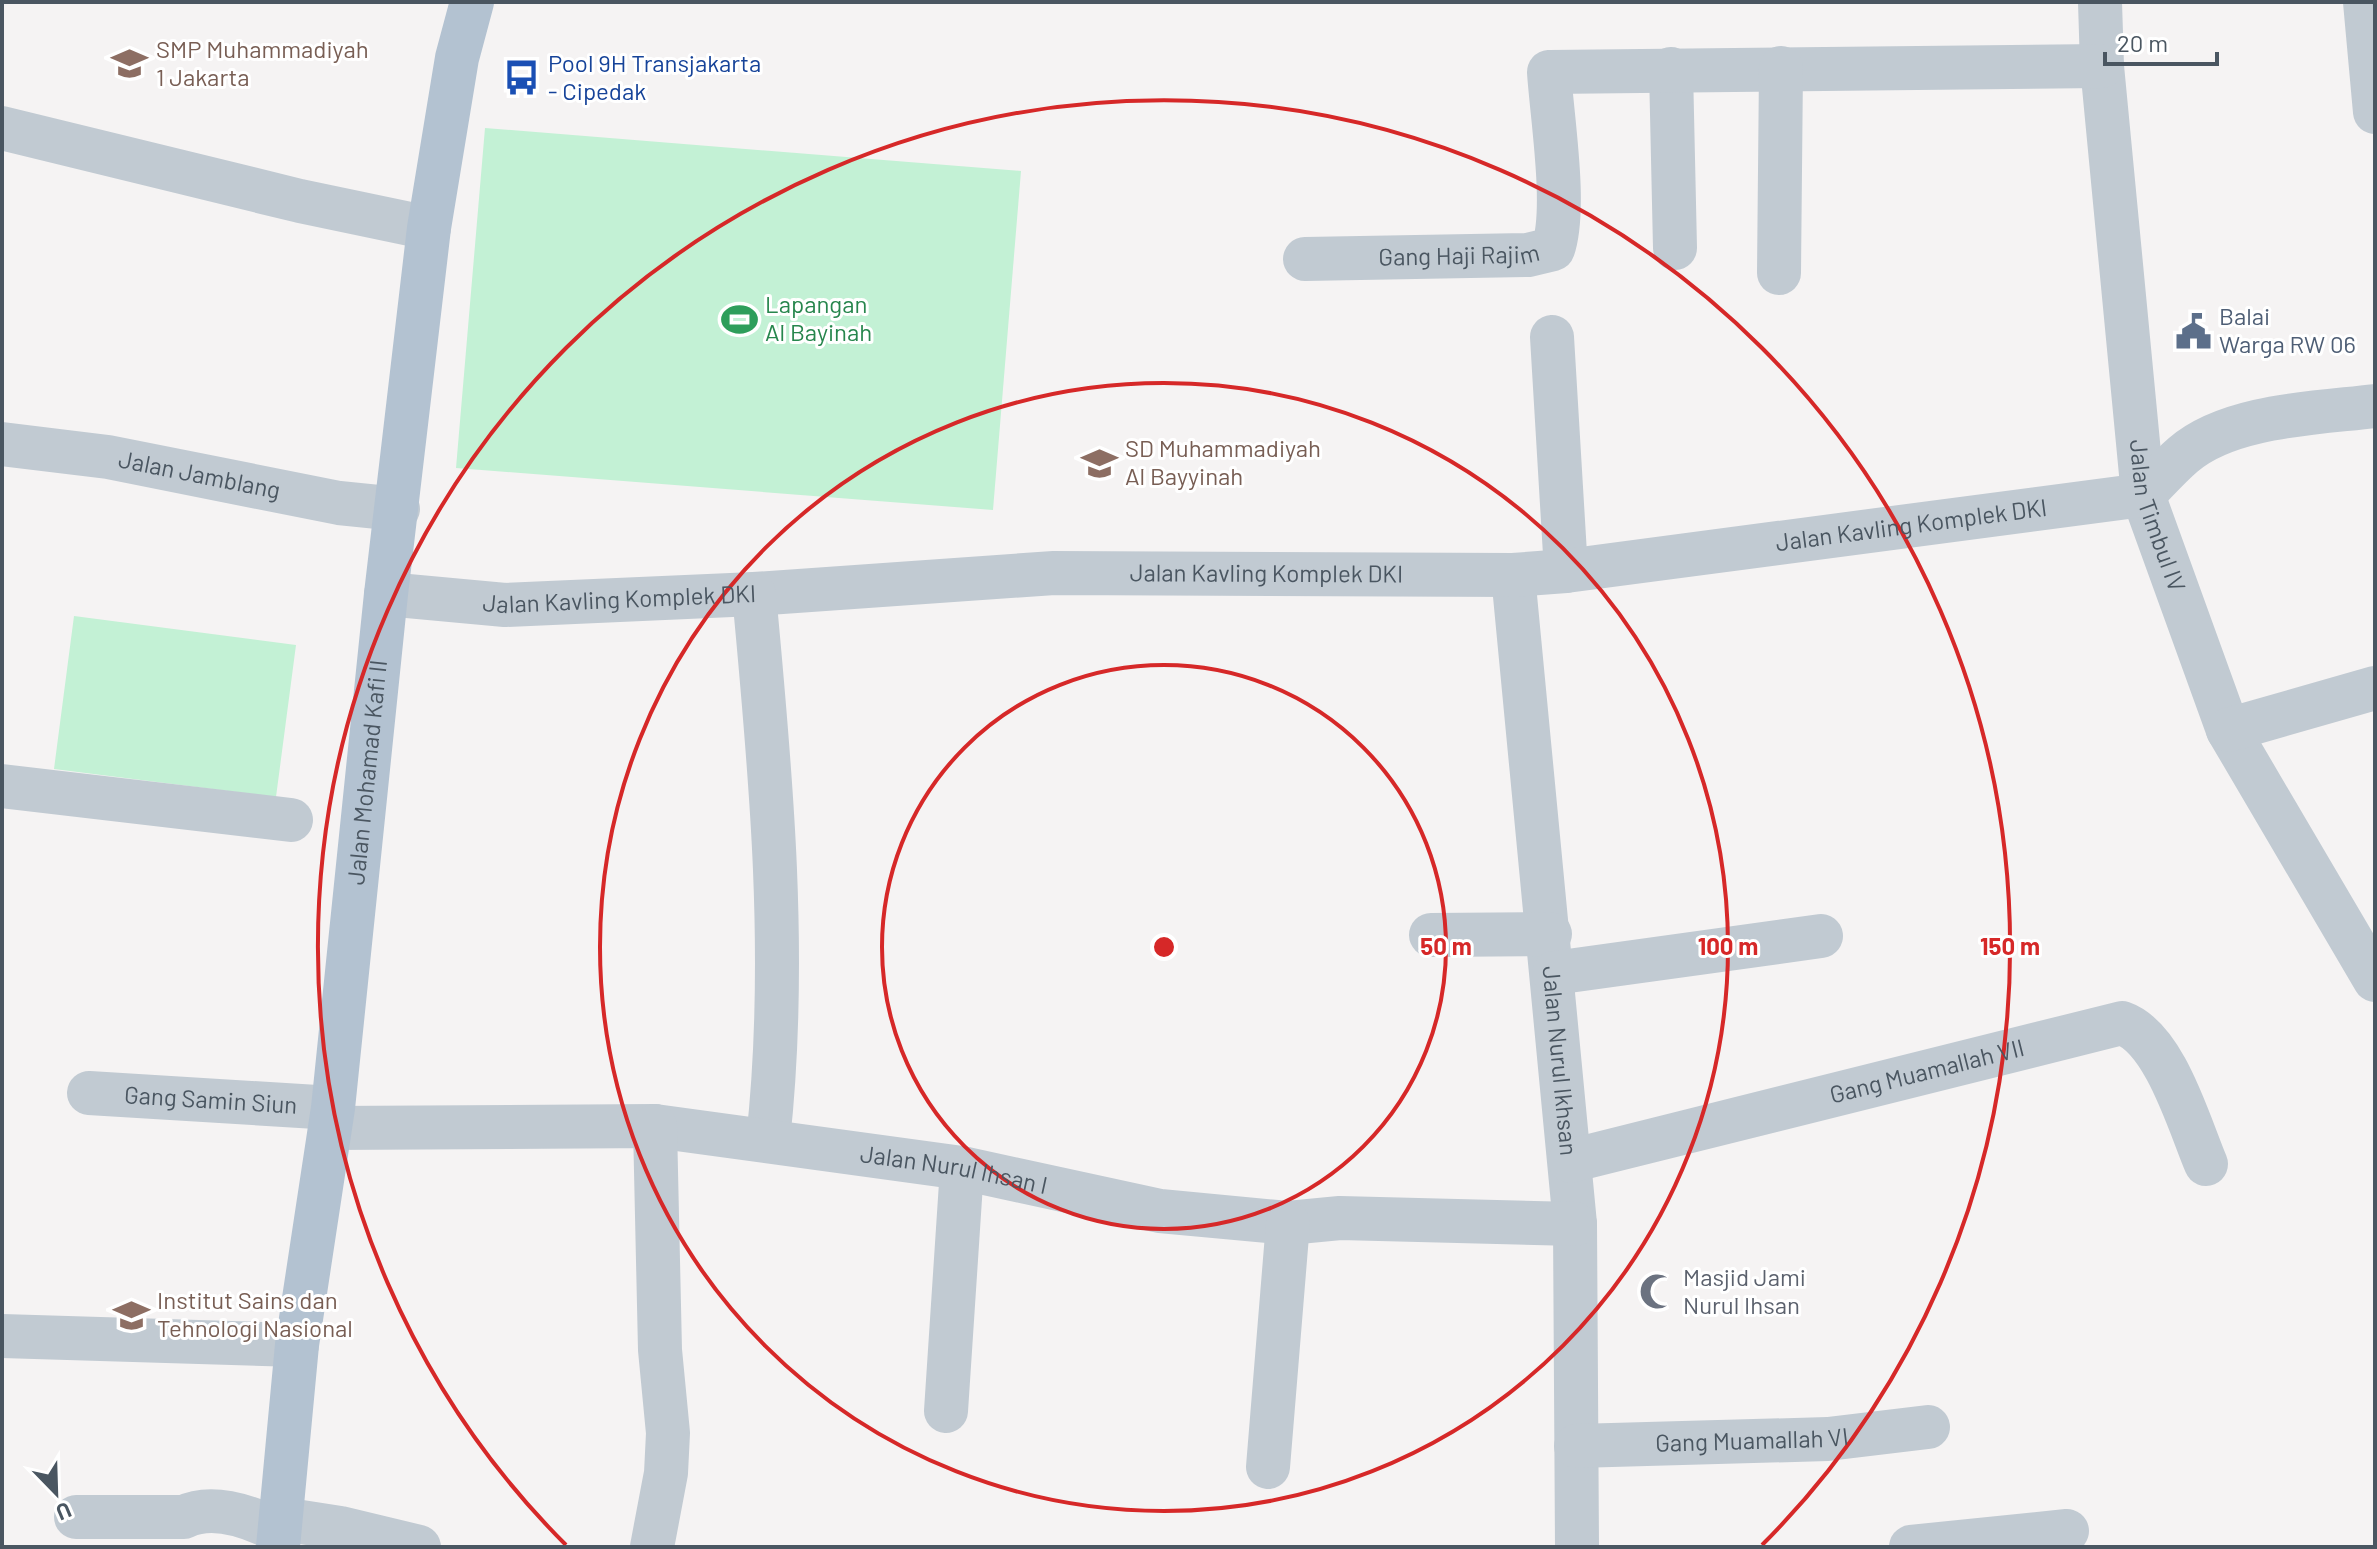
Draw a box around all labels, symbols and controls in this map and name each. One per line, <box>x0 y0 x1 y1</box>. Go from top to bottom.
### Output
scale bar <box>2105 16 2217 66</box>
text: 20 m <box>2117 28 2168 57</box>
place label: SMP Muhammadiyah 1 Jakarta <box>156 34 369 91</box>
school or university icon: SMP Muhammadiyah 1 Jakarta <box>111 45 149 83</box>
place label: Pool 9H Transjakarta - Cipedak <box>548 48 761 105</box>
bus stop icon: Pool 9H Transjakarta - Cipedak <box>503 59 541 97</box>
street label: Gang Haji Rajim <box>1378 237 1542 271</box>
place label: Lapangan Al Bayinah <box>765 289 872 346</box>
sports icon: Lapangan Al Bayinah <box>720 300 758 338</box>
place label: Balai Warga RW 06 <box>2219 301 2356 358</box>
public building icon: Balai Warga RW 06 <box>2174 312 2212 350</box>
place label: SD Muhammadiyah Al Bayyinah <box>1125 433 1321 490</box>
street label: Jalan Timbul IV <box>2125 438 2193 595</box>
street label: Jalan Jamblang <box>116 443 283 504</box>
school or university icon: SD Muhammadiyah Al Bayyinah <box>1080 444 1118 482</box>
street label: Jalan Kavling Komplek DKI <box>1774 492 2049 556</box>
street label: Jalan Kavling Komplek DKI <box>1130 557 1403 588</box>
street label: Jalan Kavling Komplek DKI <box>482 578 757 618</box>
street label: Jalan Mohamad Kafi II <box>340 658 392 886</box>
text: 50 m <box>1420 931 1472 960</box>
text: 100 m <box>1698 931 1758 960</box>
text: 150 m <box>1980 931 2040 960</box>
centre of rings <box>1150 933 1178 961</box>
street label: Jalan Nurul Ikhsan <box>1537 964 1584 1157</box>
street label: Gang Muamallah VII <box>1826 1032 2027 1109</box>
street label: Gang Samin Siun <box>123 1079 298 1119</box>
street label: Jalan Nurul Ihsan I <box>858 1138 1050 1199</box>
place label: Masjid Jami Nurul Ihsan <box>1683 1262 1806 1319</box>
mosque icon: Masjid Jami Nurul Ihsan <box>1638 1273 1676 1311</box>
place label: Institut Sains dan Tehnologi Nasional <box>157 1285 353 1342</box>
school or university icon: Institut Sains dan Tehnologi Nasional <box>112 1296 150 1334</box>
street label: Gang Muamallah VI <box>1655 1421 1850 1457</box>
north arrow <box>16 1453 96 1533</box>
text: U <box>53 1498 76 1527</box>

